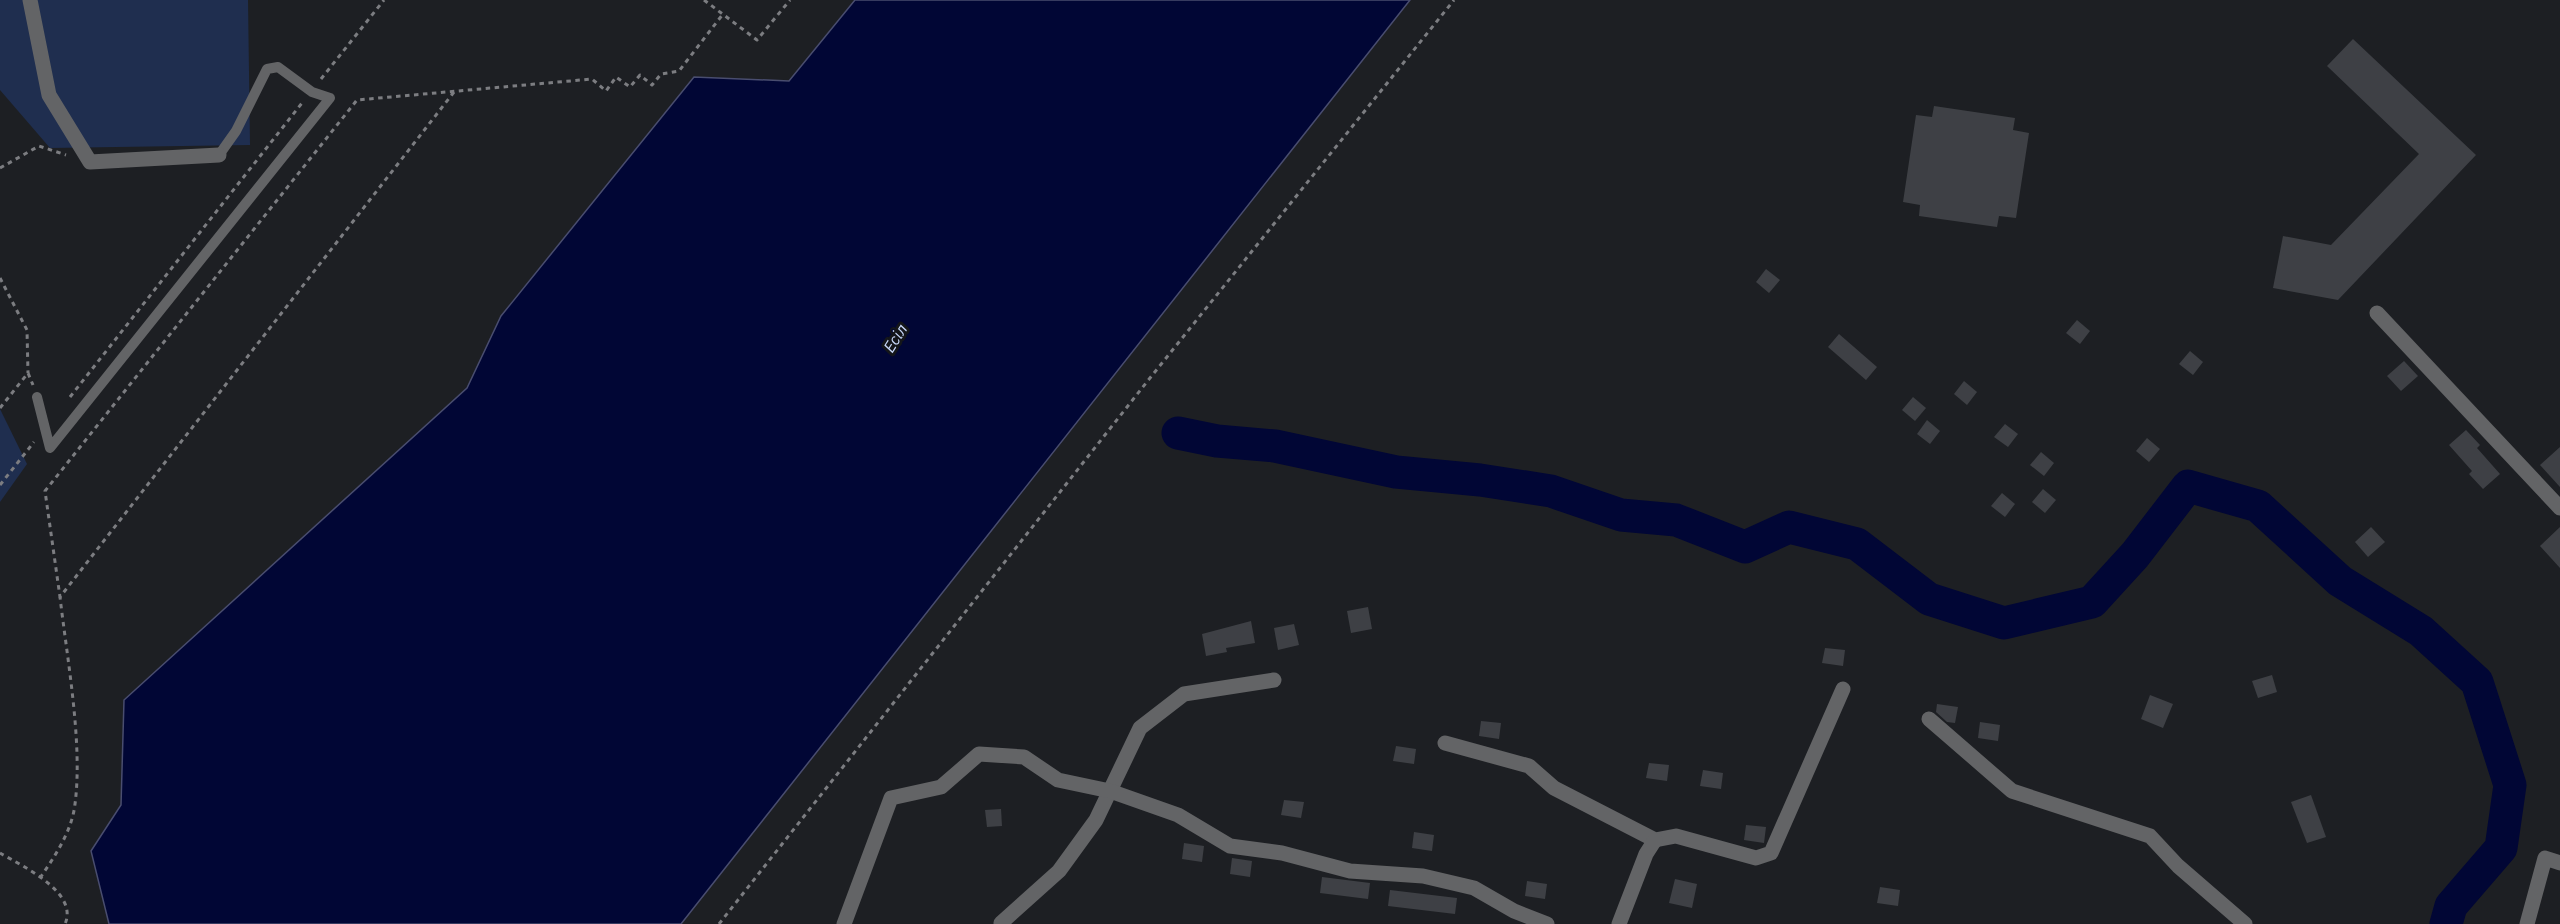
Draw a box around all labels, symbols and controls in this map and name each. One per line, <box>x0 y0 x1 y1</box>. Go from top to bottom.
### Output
water label: Есіл <box>879 320 912 356</box>

